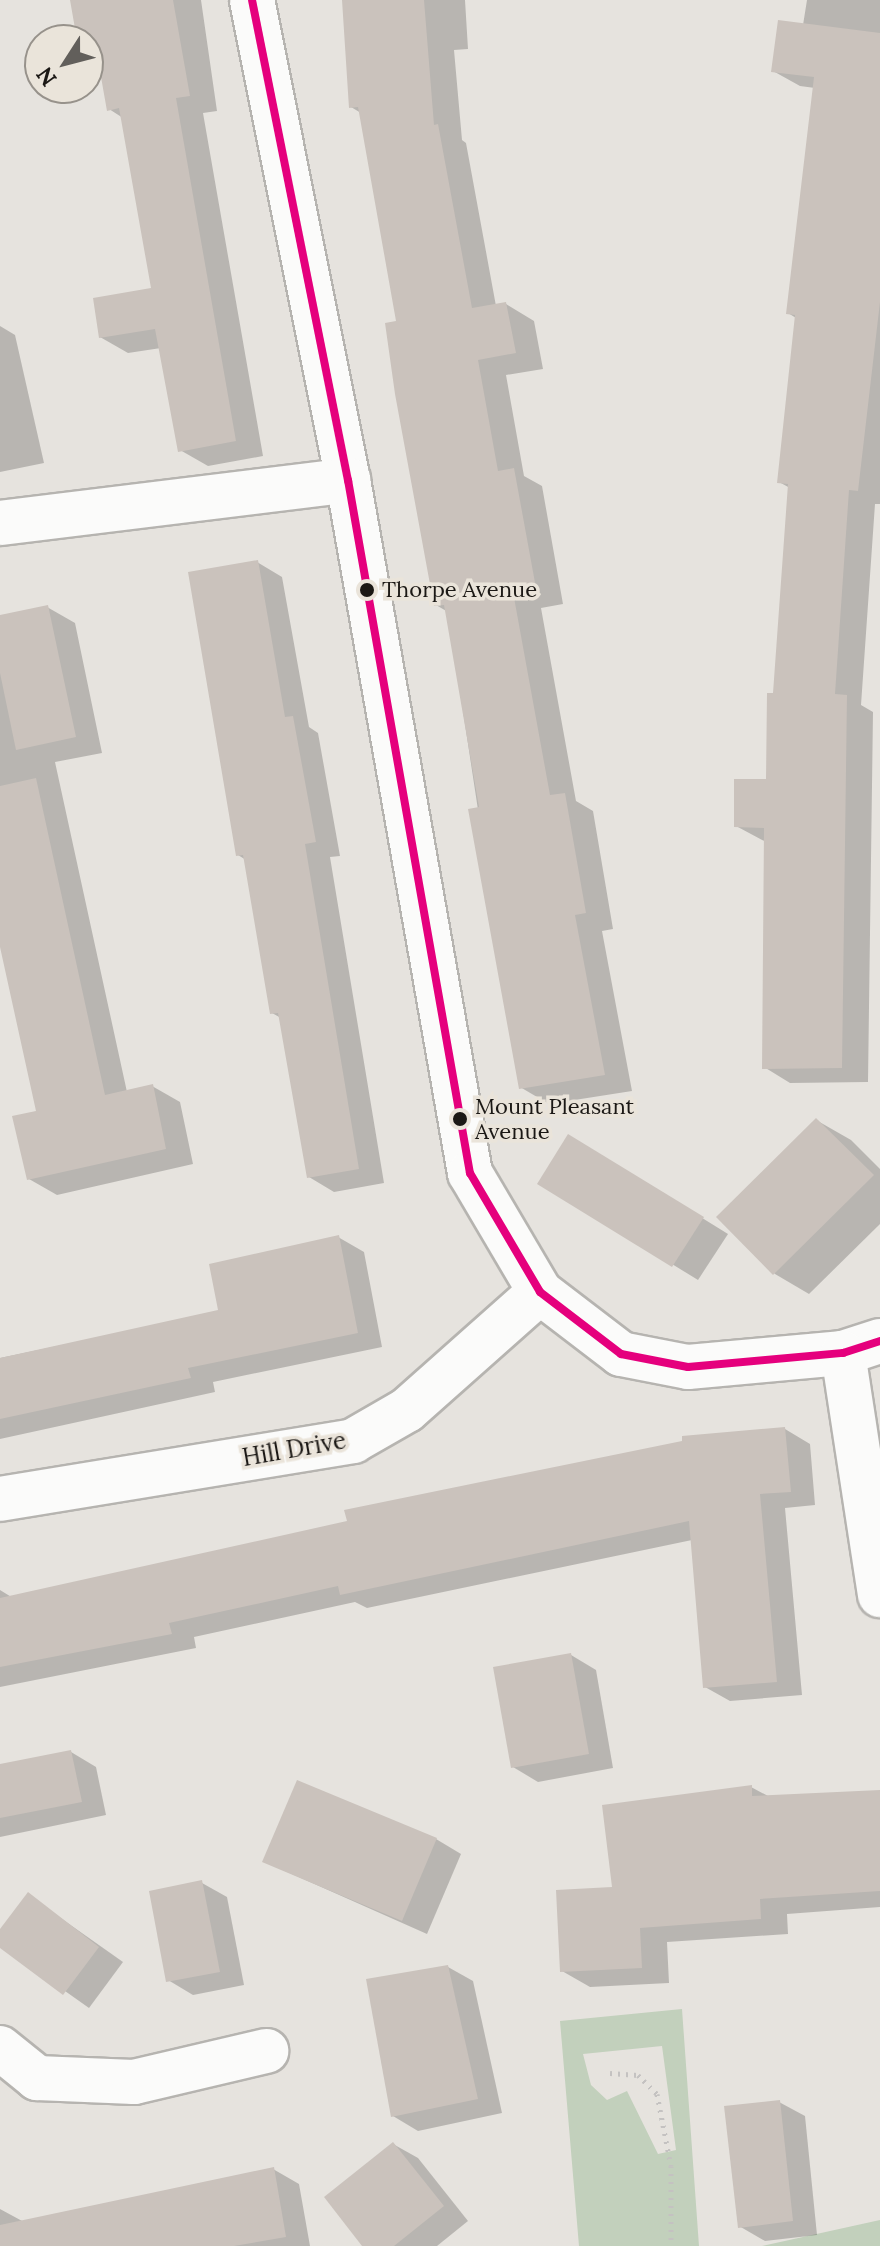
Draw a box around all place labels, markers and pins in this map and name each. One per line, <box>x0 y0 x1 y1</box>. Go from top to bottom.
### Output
place label: Thorpe Avenue <box>382 577 537 603</box>
marker: Thorpe Avenue <box>359 582 375 598</box>
place label: Mount Pleasant Avenue <box>475 1093 634 1144</box>
marker: Mount Pleasant Avenue <box>452 1111 468 1127</box>

